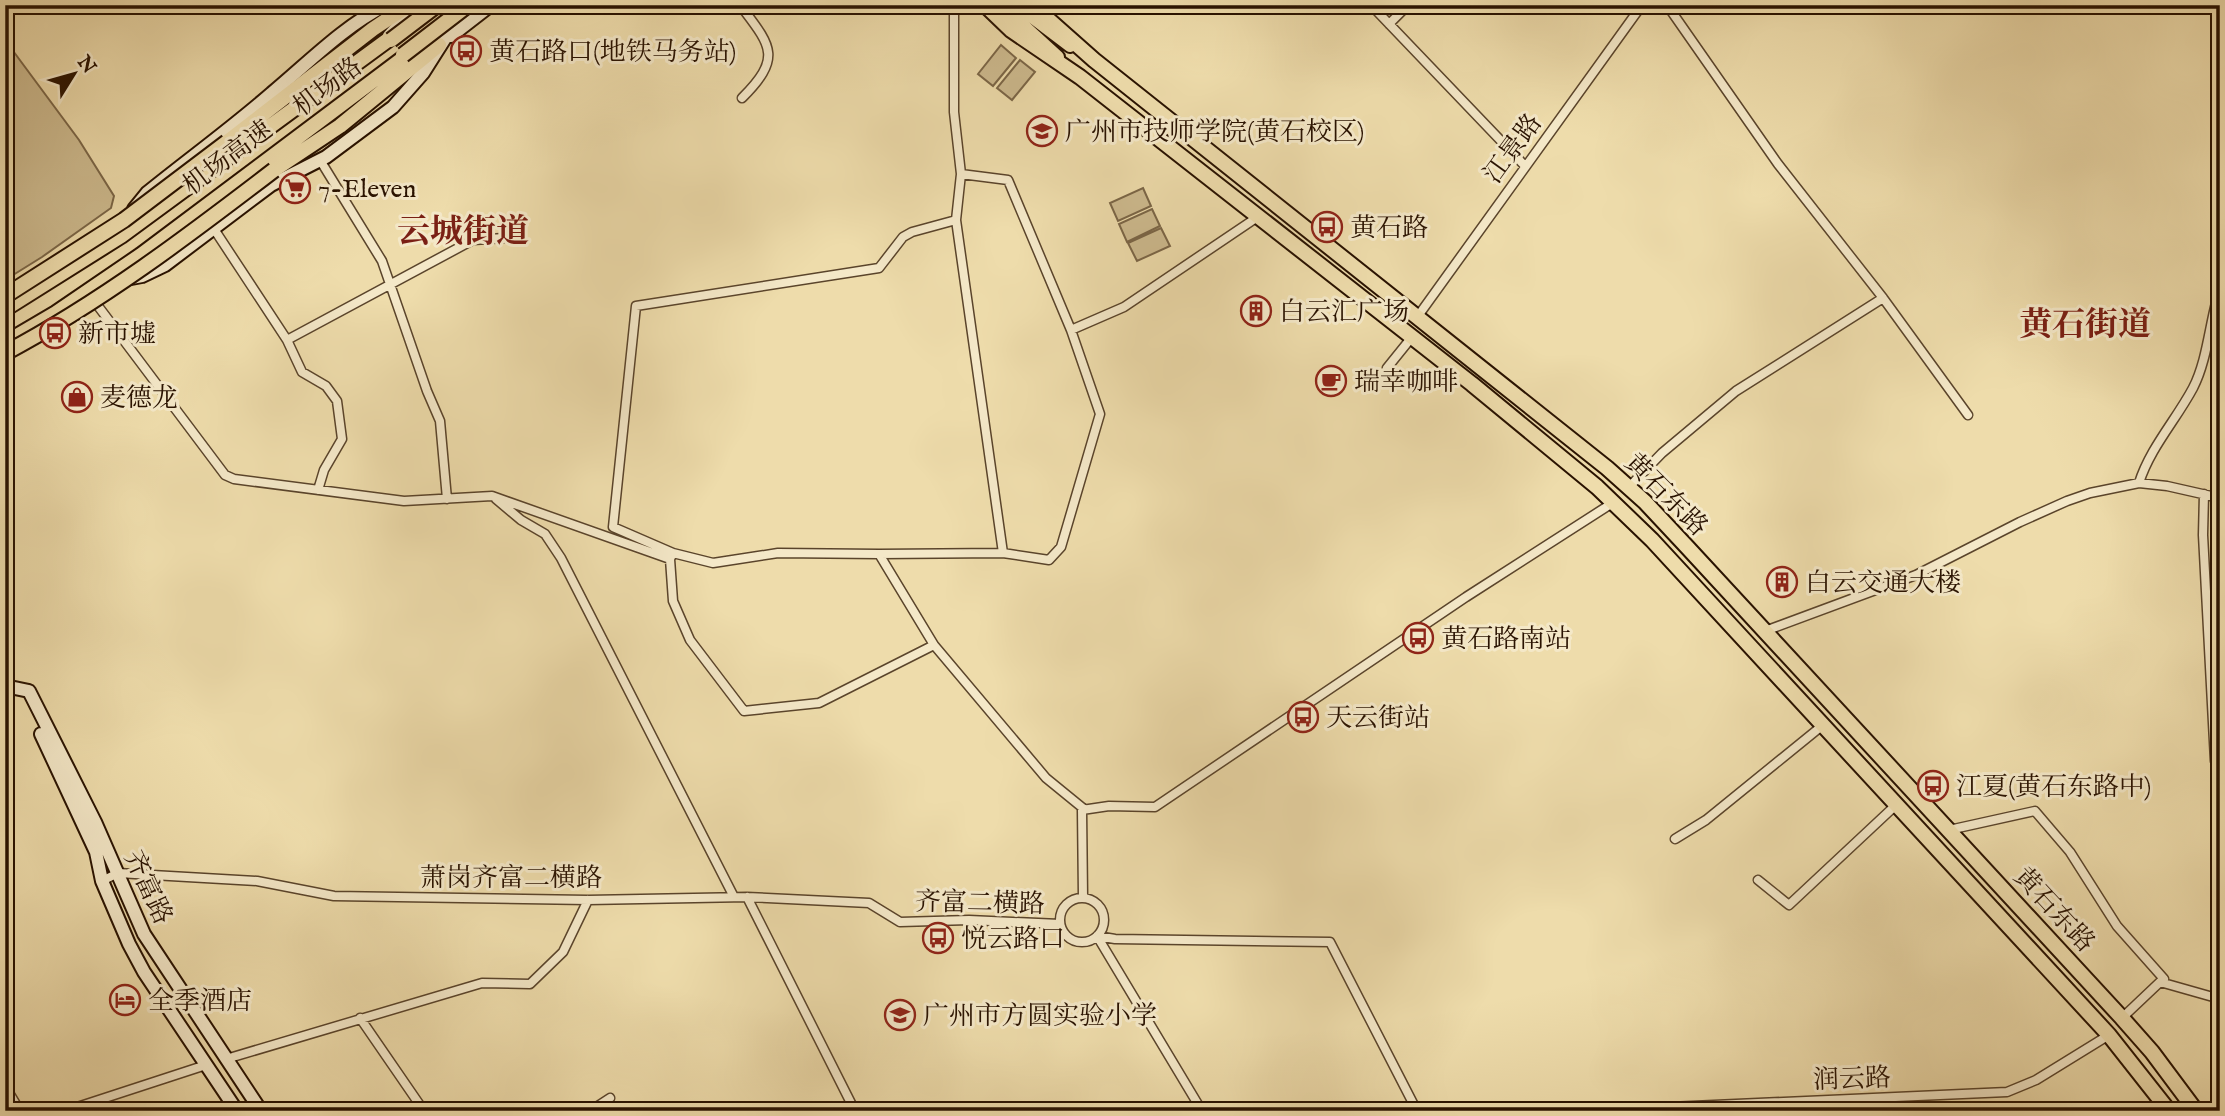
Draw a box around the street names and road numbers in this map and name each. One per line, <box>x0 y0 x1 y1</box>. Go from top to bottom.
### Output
street label: 机场路 <box>287 51 369 124</box>
street label: 江景路 <box>1477 108 1549 190</box>
street label: 机场高速 <box>176 114 279 203</box>
street label: 黄石东路 <box>1617 447 1714 544</box>
street label: 齐富路 <box>116 845 179 930</box>
street label: 黄石东路 <box>2006 861 2101 959</box>
street label: 萧岗齐富二横路 <box>420 862 602 895</box>
street label: 齐富二横路 <box>915 886 1045 921</box>
street label: 润云路 <box>1812 1062 1892 1097</box>

